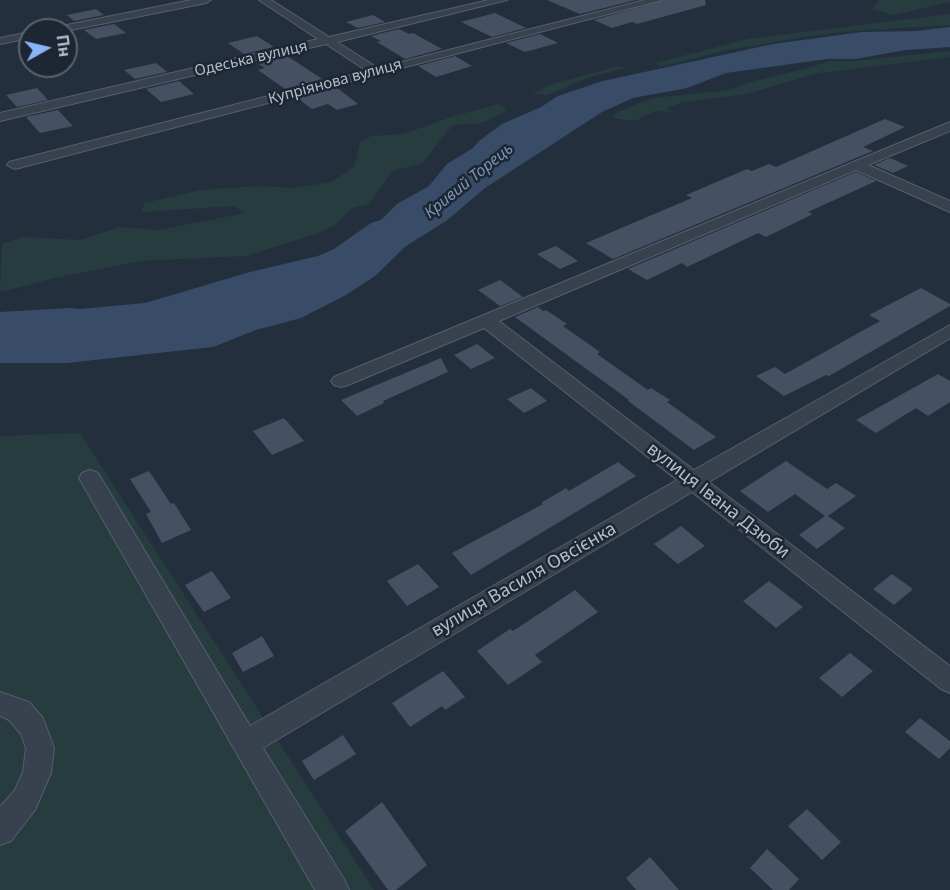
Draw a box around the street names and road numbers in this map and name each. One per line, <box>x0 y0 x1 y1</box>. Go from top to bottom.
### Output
street label: Одеська вулиця <box>193 37 309 81</box>
street label: Купріянова вулиця <box>266 56 404 108</box>
street label: вулиця Івана Дзюби <box>642 439 794 563</box>
street label: вулиця Василя Овсієнка <box>428 518 620 642</box>

